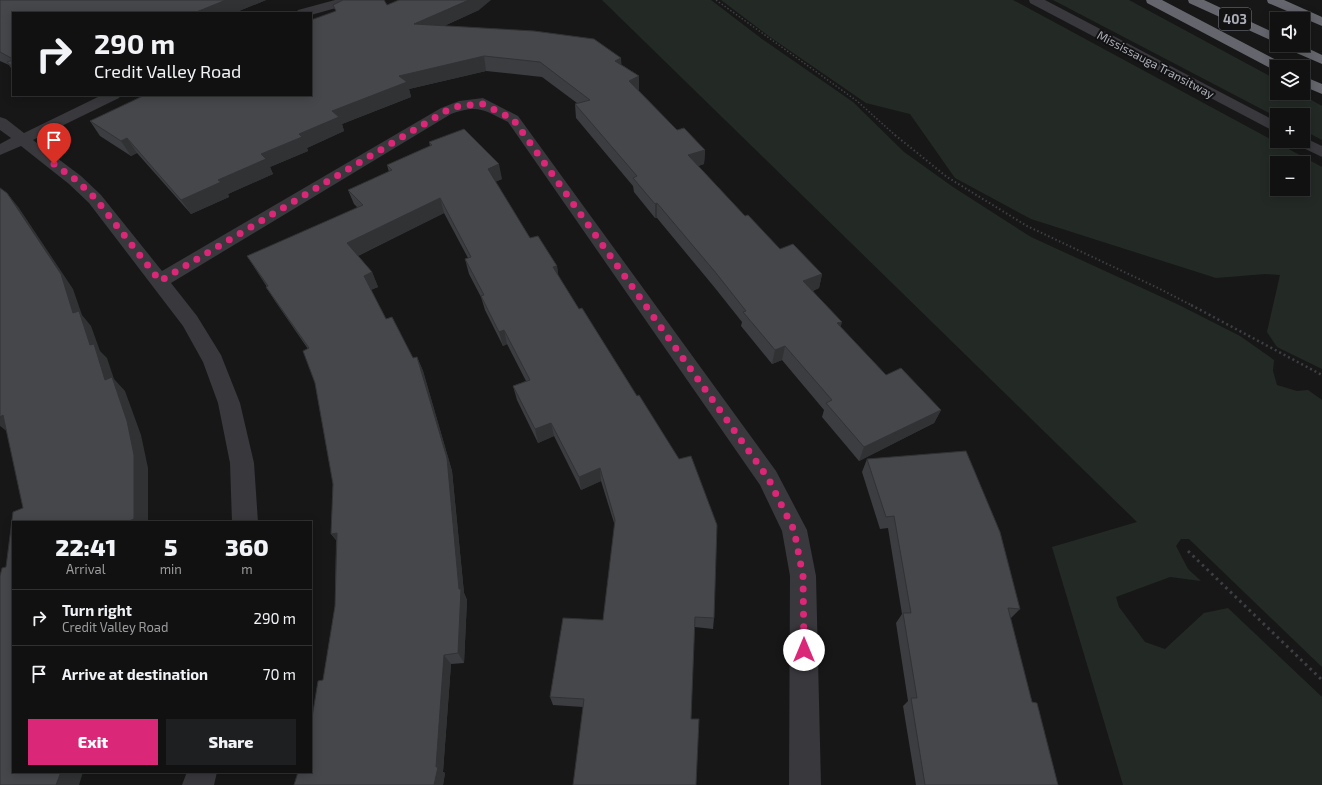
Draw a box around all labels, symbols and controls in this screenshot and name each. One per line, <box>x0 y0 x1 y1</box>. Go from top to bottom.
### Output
road number: 403 <box>1219 8 1251 30</box>
map controls <box>1270 12 1310 196</box>
button: sound <box>1270 12 1310 52</box>
text: 290 m <box>94 26 175 60</box>
street label: Mississauga Transitway <box>1095 27 1218 101</box>
icon: right <box>28 28 80 80</box>
text: Credit Valley Road <box>94 60 241 82</box>
button: layers <box>1270 60 1310 100</box>
button: + <box>1270 108 1310 148</box>
pin <box>37 123 71 164</box>
icon: arrive <box>43 129 65 151</box>
button: − <box>1270 156 1310 196</box>
text: 22:41 <box>55 532 116 561</box>
text: 5 <box>164 532 177 561</box>
text: 360 <box>225 532 269 561</box>
text: Arrival <box>66 561 106 577</box>
text: min <box>160 561 182 577</box>
text: m <box>241 561 253 577</box>
text: Turn right <box>62 601 132 619</box>
icon: right <box>28 607 50 629</box>
text: 290 m <box>253 609 296 627</box>
text: Credit Valley Road <box>62 619 168 635</box>
position arrow <box>783 629 825 671</box>
icon: arrive <box>28 663 50 685</box>
text: Arrive at destination <box>62 665 208 683</box>
text: 70 m <box>263 665 296 683</box>
button: Exit <box>28 719 158 765</box>
button: Share <box>166 719 296 765</box>

